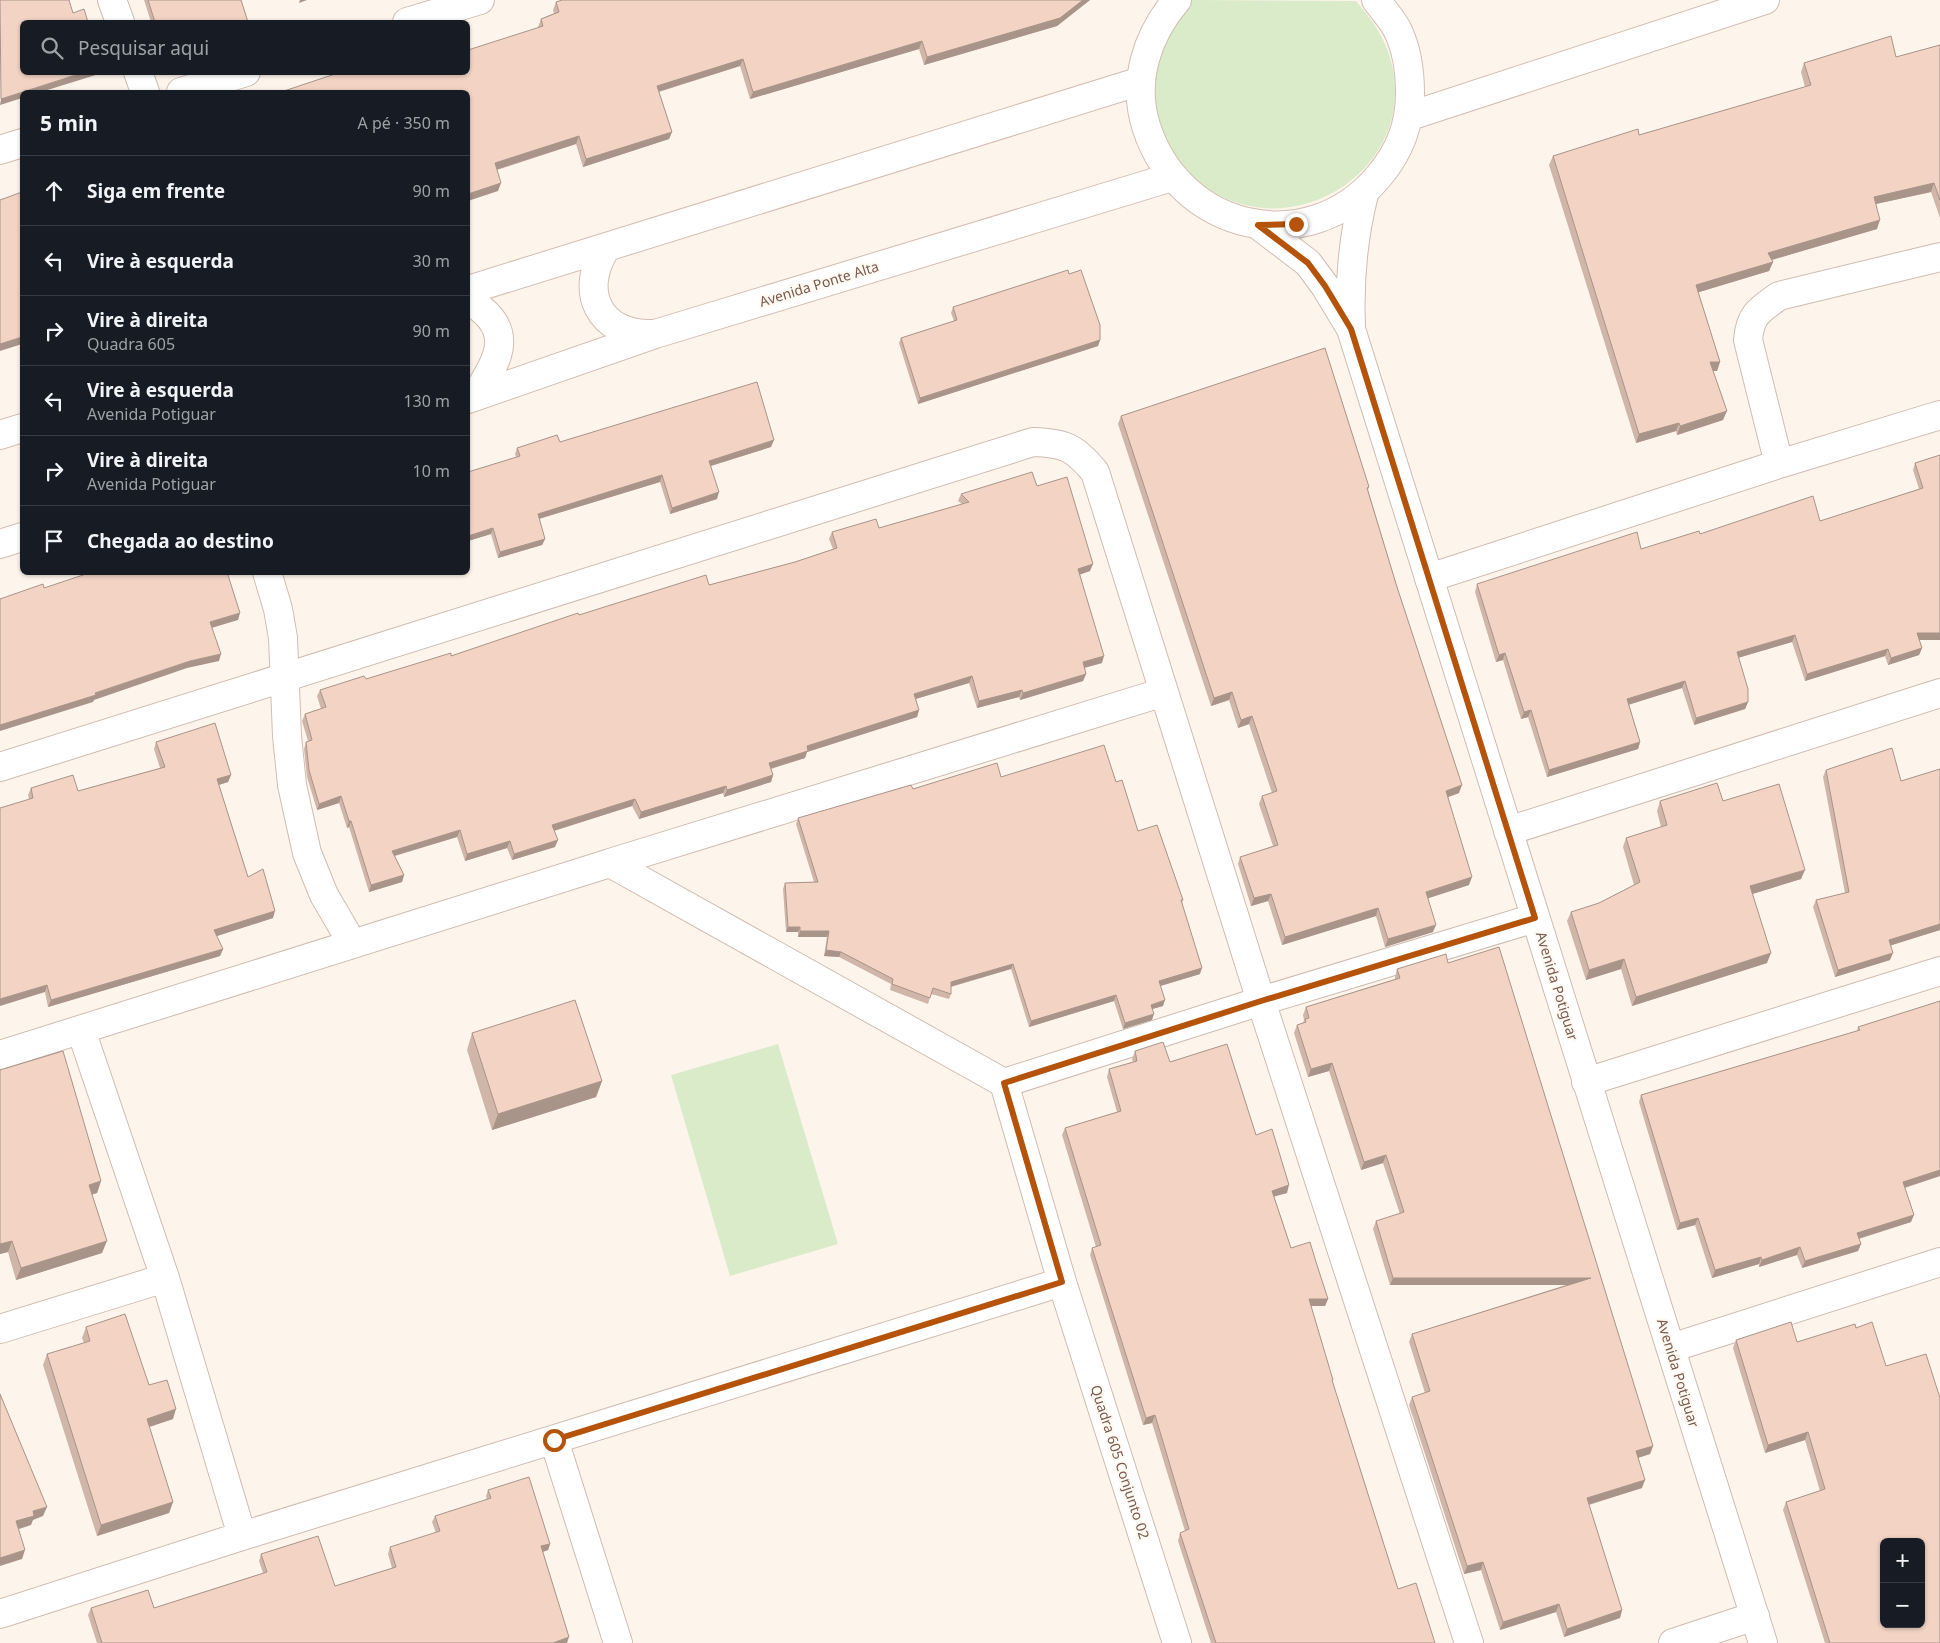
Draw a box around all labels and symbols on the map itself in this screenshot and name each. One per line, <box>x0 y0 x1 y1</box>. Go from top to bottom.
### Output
route end <box>1285 213 1308 236</box>
street label: Avenida Ponte Alta <box>757 256 881 311</box>
street label: Avenida Potiguar <box>1532 929 1583 1043</box>
street label: Avenida Potiguar <box>1653 1316 1704 1430</box>
street label: Quadra 605 Conjunto 02 <box>1087 1382 1154 1541</box>
route start <box>543 1429 566 1452</box>

